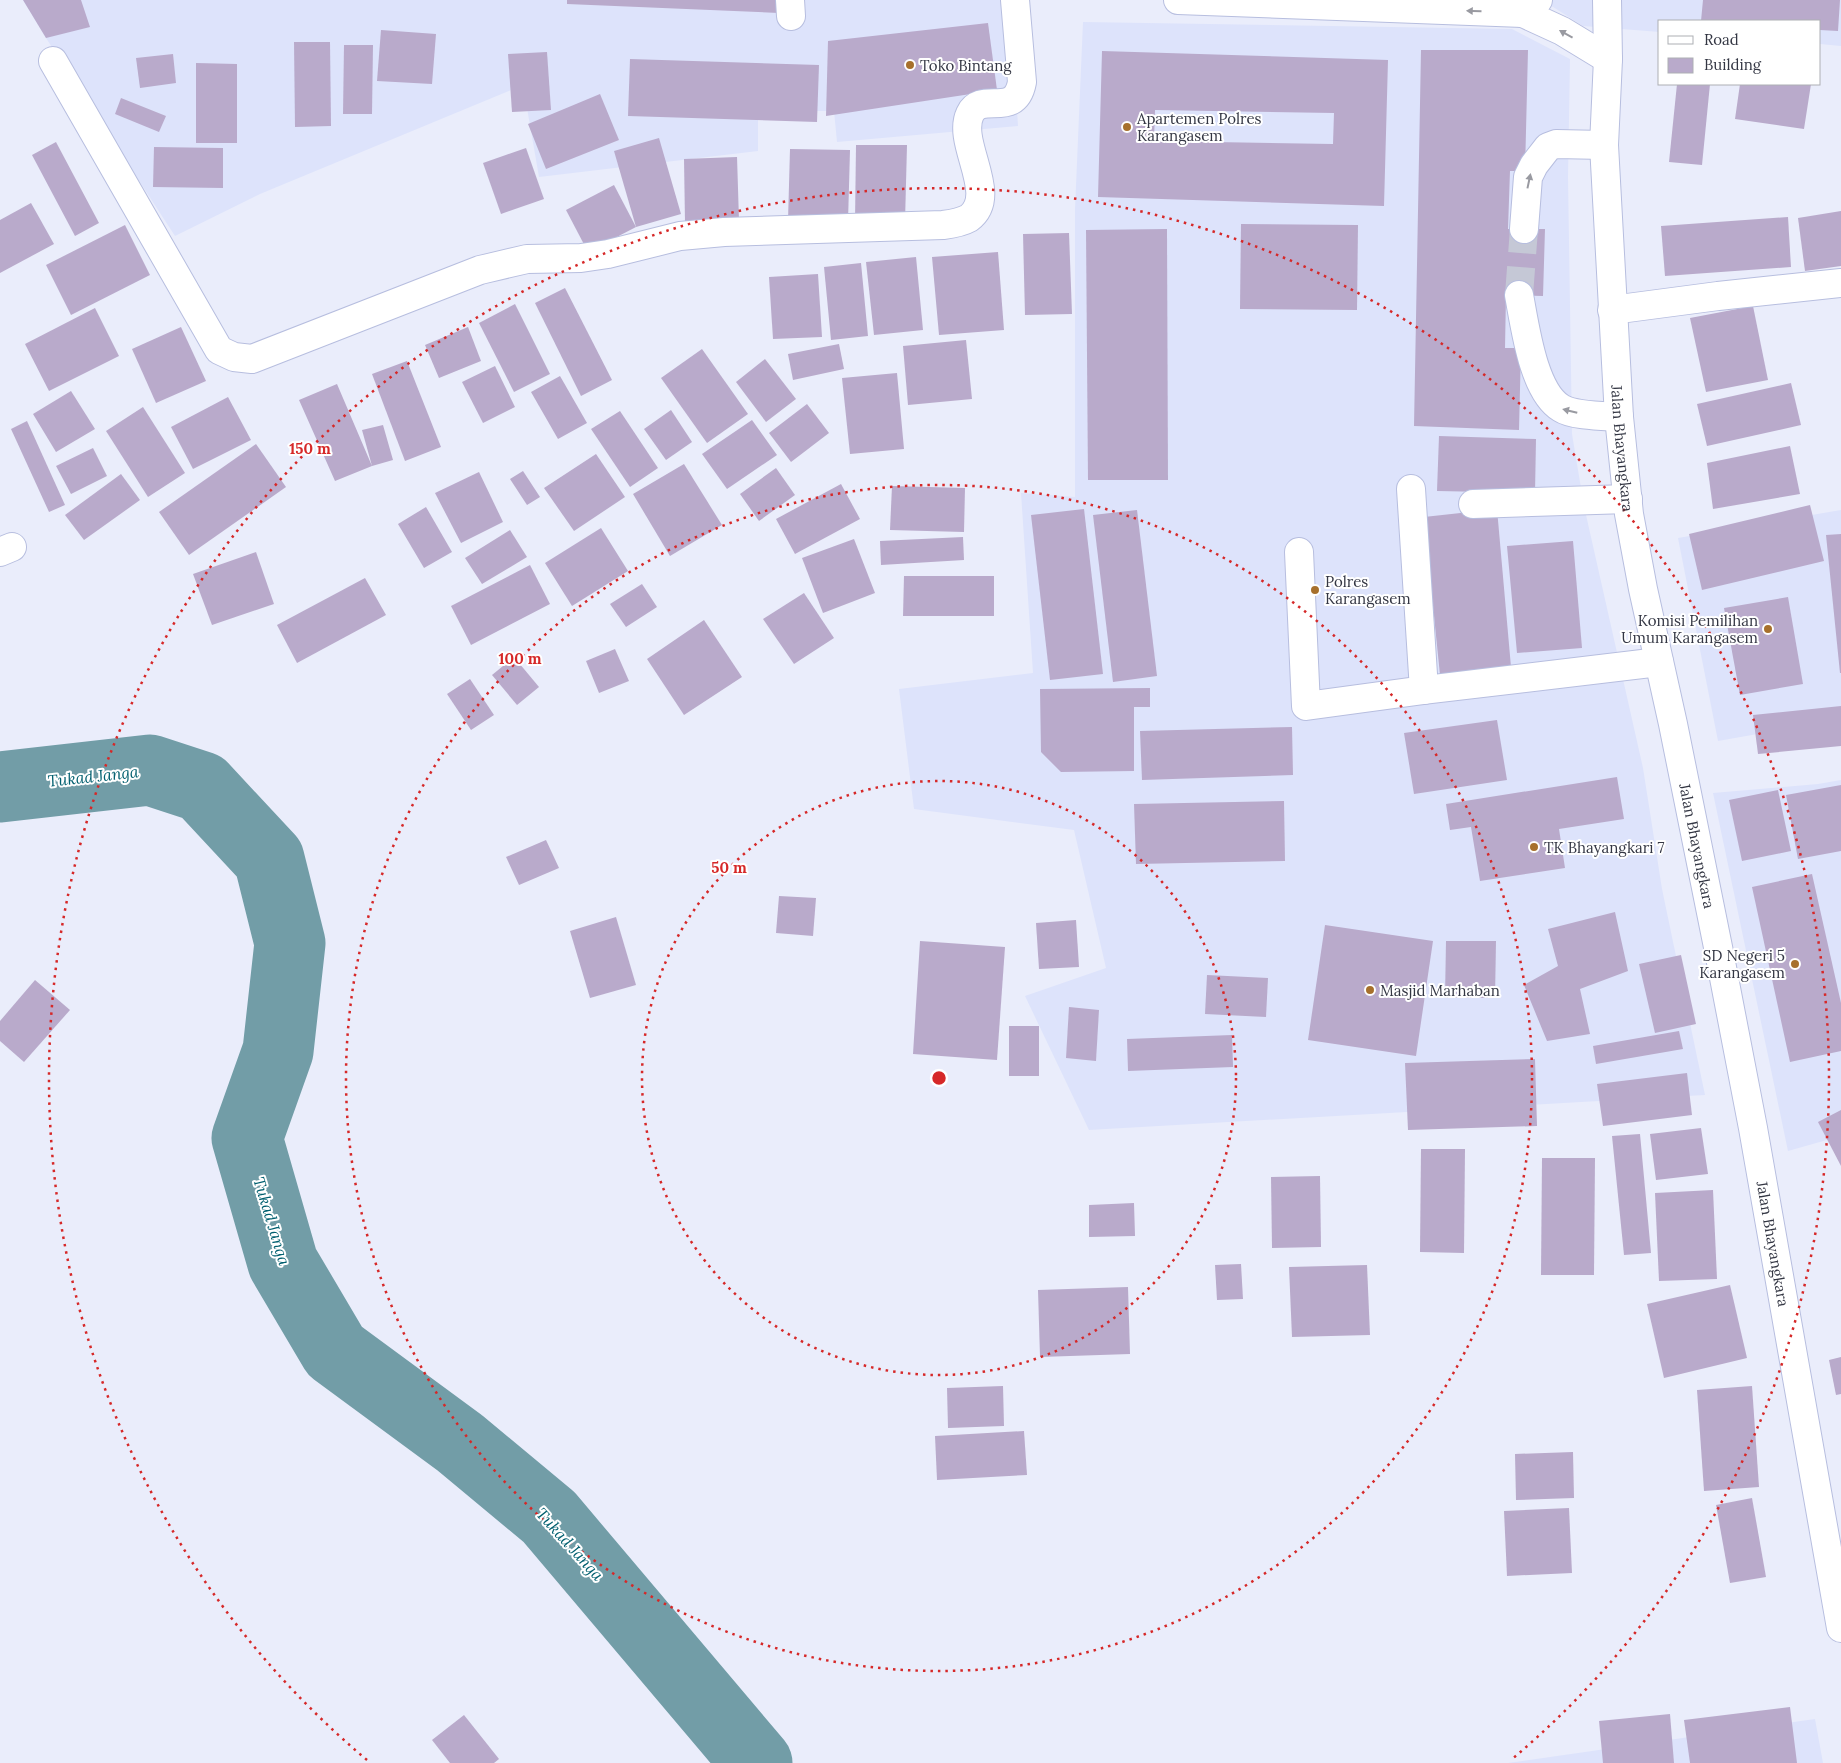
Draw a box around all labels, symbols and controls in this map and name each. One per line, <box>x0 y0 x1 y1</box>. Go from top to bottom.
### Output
one-way arrow <box>1466 7 1482 15</box>
legend <box>1658 20 1821 85</box>
one-way arrow <box>1559 30 1574 38</box>
text: Road <box>1704 30 1739 49</box>
text: Building <box>1704 55 1762 74</box>
place label: Toko Bintang <box>920 56 1012 75</box>
marker: Toko Bintang <box>904 59 916 71</box>
place label: Apartemen Polres Karangasem <box>1136 109 1262 145</box>
marker: Apartemen Polres Karangasem <box>1121 121 1133 133</box>
one-way arrow <box>1525 173 1533 188</box>
street label: Jalan Bhayangkara <box>1608 383 1638 513</box>
one-way arrow <box>1563 407 1578 415</box>
text: 150 m <box>289 439 331 458</box>
place label: Polres Karangasem <box>1325 572 1411 608</box>
marker: Polres Karangasem <box>1309 584 1321 596</box>
place label: Komisi Pemilihan Umum Karangasem <box>1621 611 1758 647</box>
marker: Komisi Pemilihan Umum Karangasem <box>1762 623 1774 635</box>
text: 100 m <box>499 649 542 668</box>
water label: Tukad Janga <box>47 761 140 791</box>
street label: Jalan Bhayangkara <box>1676 781 1720 910</box>
place label: TK Bhayangkari 7 <box>1544 838 1664 857</box>
marker: TK Bhayangkari 7 <box>1528 841 1540 853</box>
text: 50 m <box>711 858 747 877</box>
place label: SD Negeri 5 Karangasem <box>1699 946 1785 982</box>
marker: SD Negeri 5 Karangasem <box>1789 958 1801 970</box>
place label: Masjid Marhaban <box>1380 981 1500 1000</box>
marker: Masjid Marhaban <box>1364 984 1376 996</box>
centre of rings <box>930 1069 948 1087</box>
water label: Tukad Janga <box>249 1175 295 1268</box>
street label: Jalan Bhayangkara <box>1753 1178 1794 1308</box>
water label: Tukad Janga <box>532 1503 608 1585</box>

